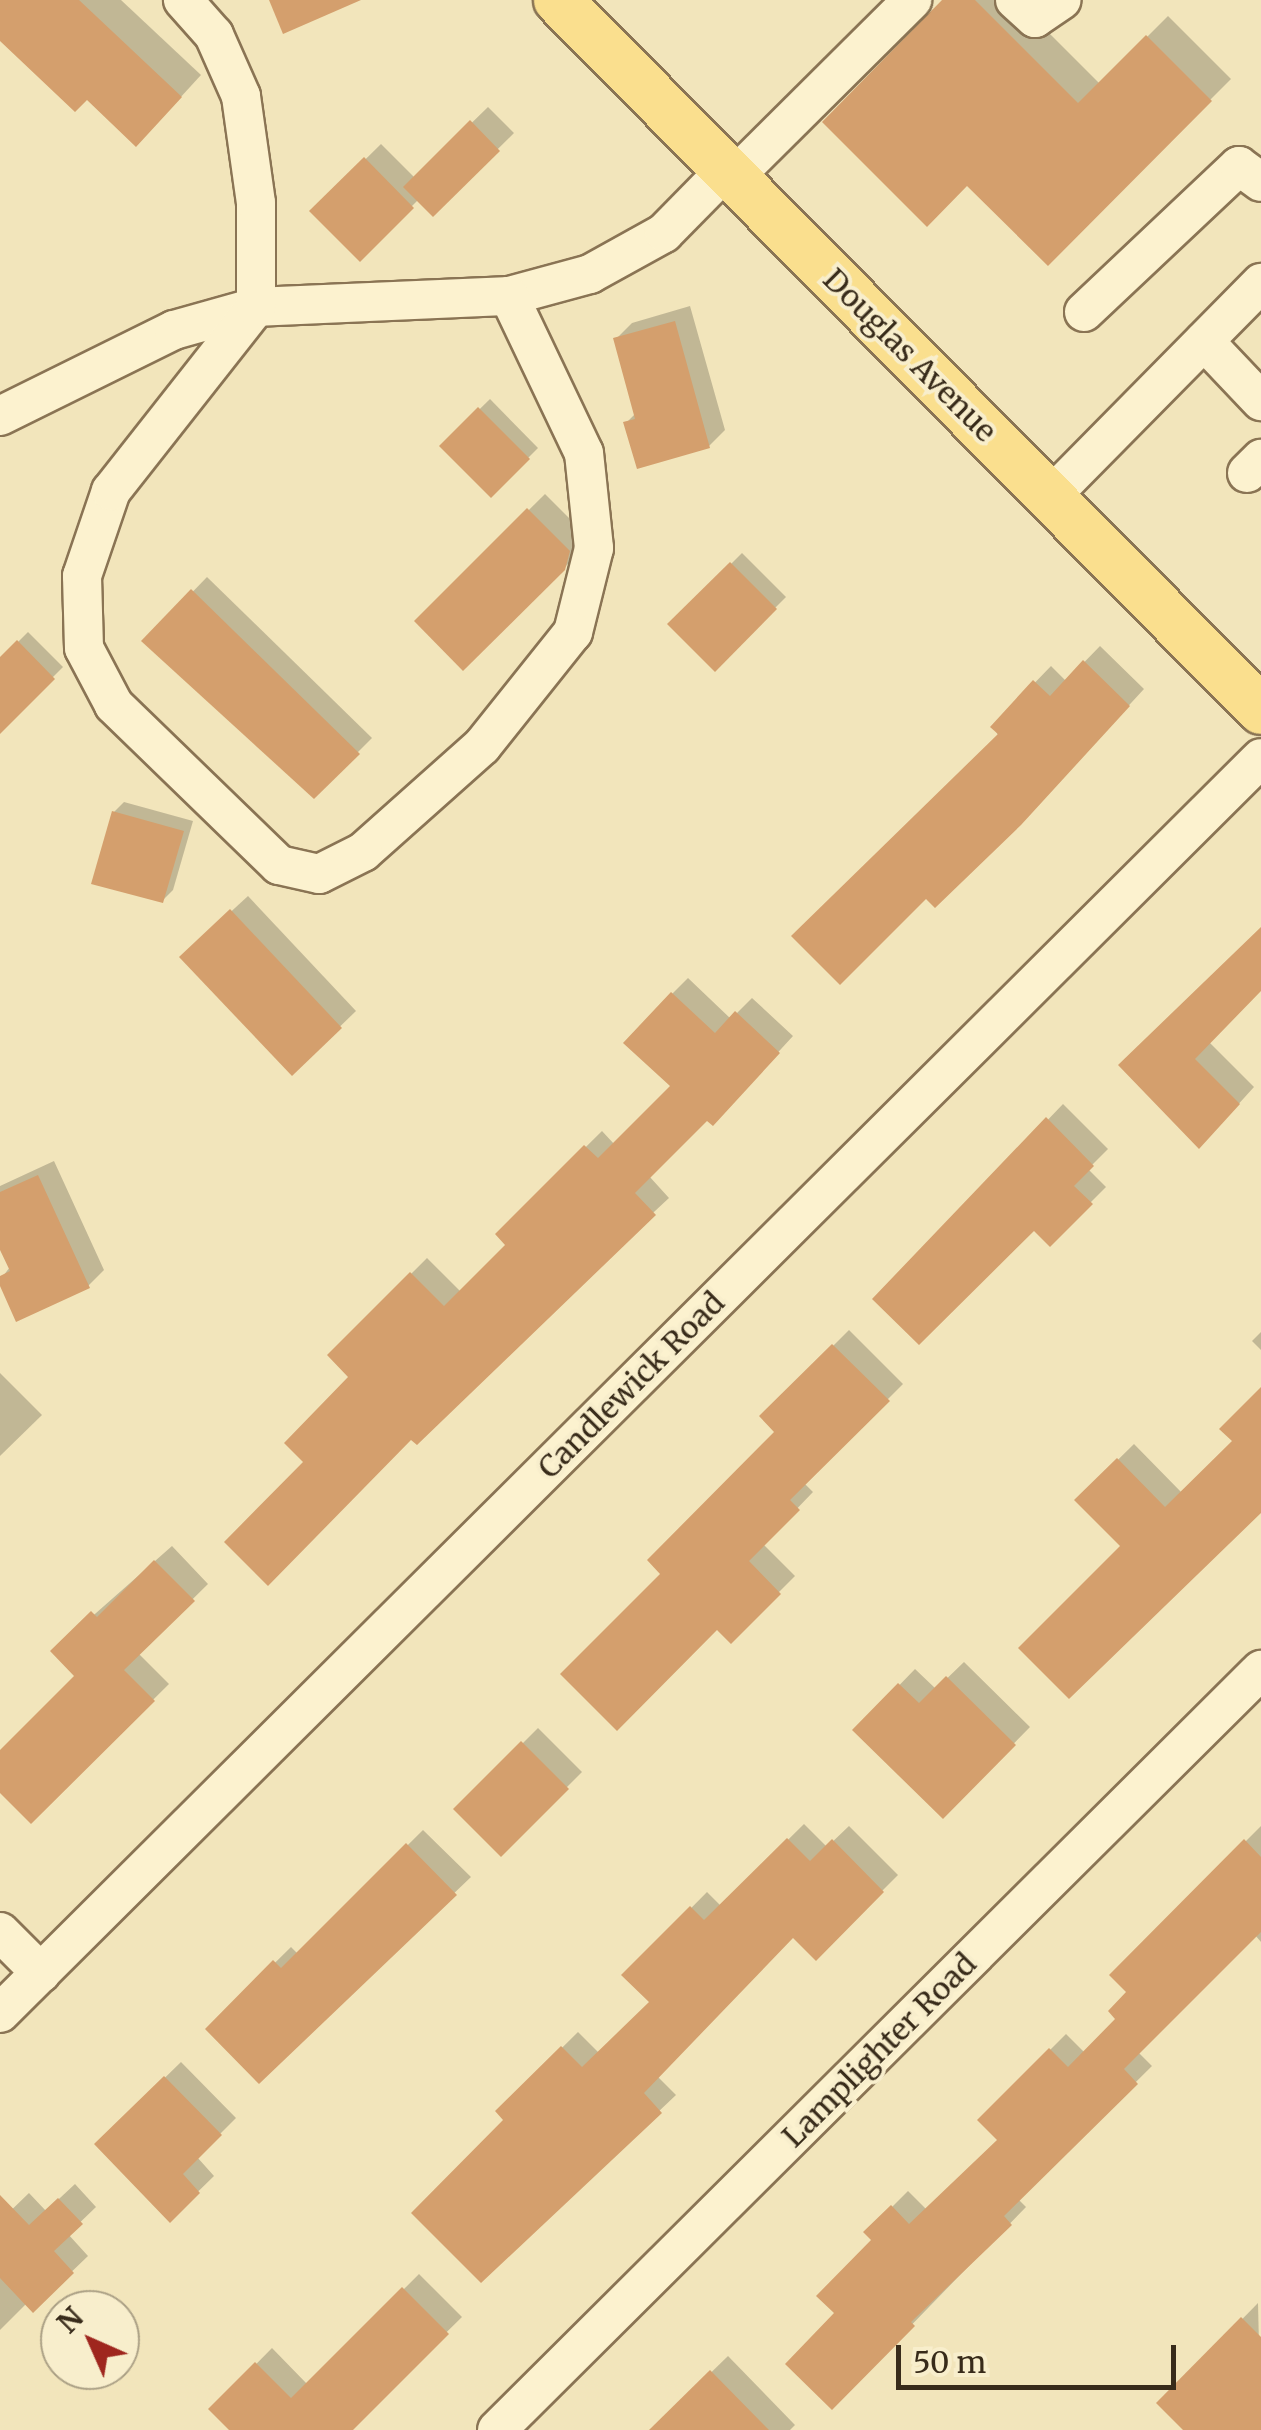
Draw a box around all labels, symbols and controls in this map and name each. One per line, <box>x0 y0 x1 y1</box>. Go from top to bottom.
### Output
street label: Douglas Avenue <box>816 261 1004 449</box>
street label: Candlewick Road <box>531 1285 731 1485</box>
street label: Lamplighter Road <box>775 1946 983 2154</box>
north arrow <box>40 2290 140 2390</box>
text: N <box>50 2300 91 2341</box>
scale bar <box>901 2325 1181 2387</box>
text: 50 m <box>913 2343 986 2381</box>

